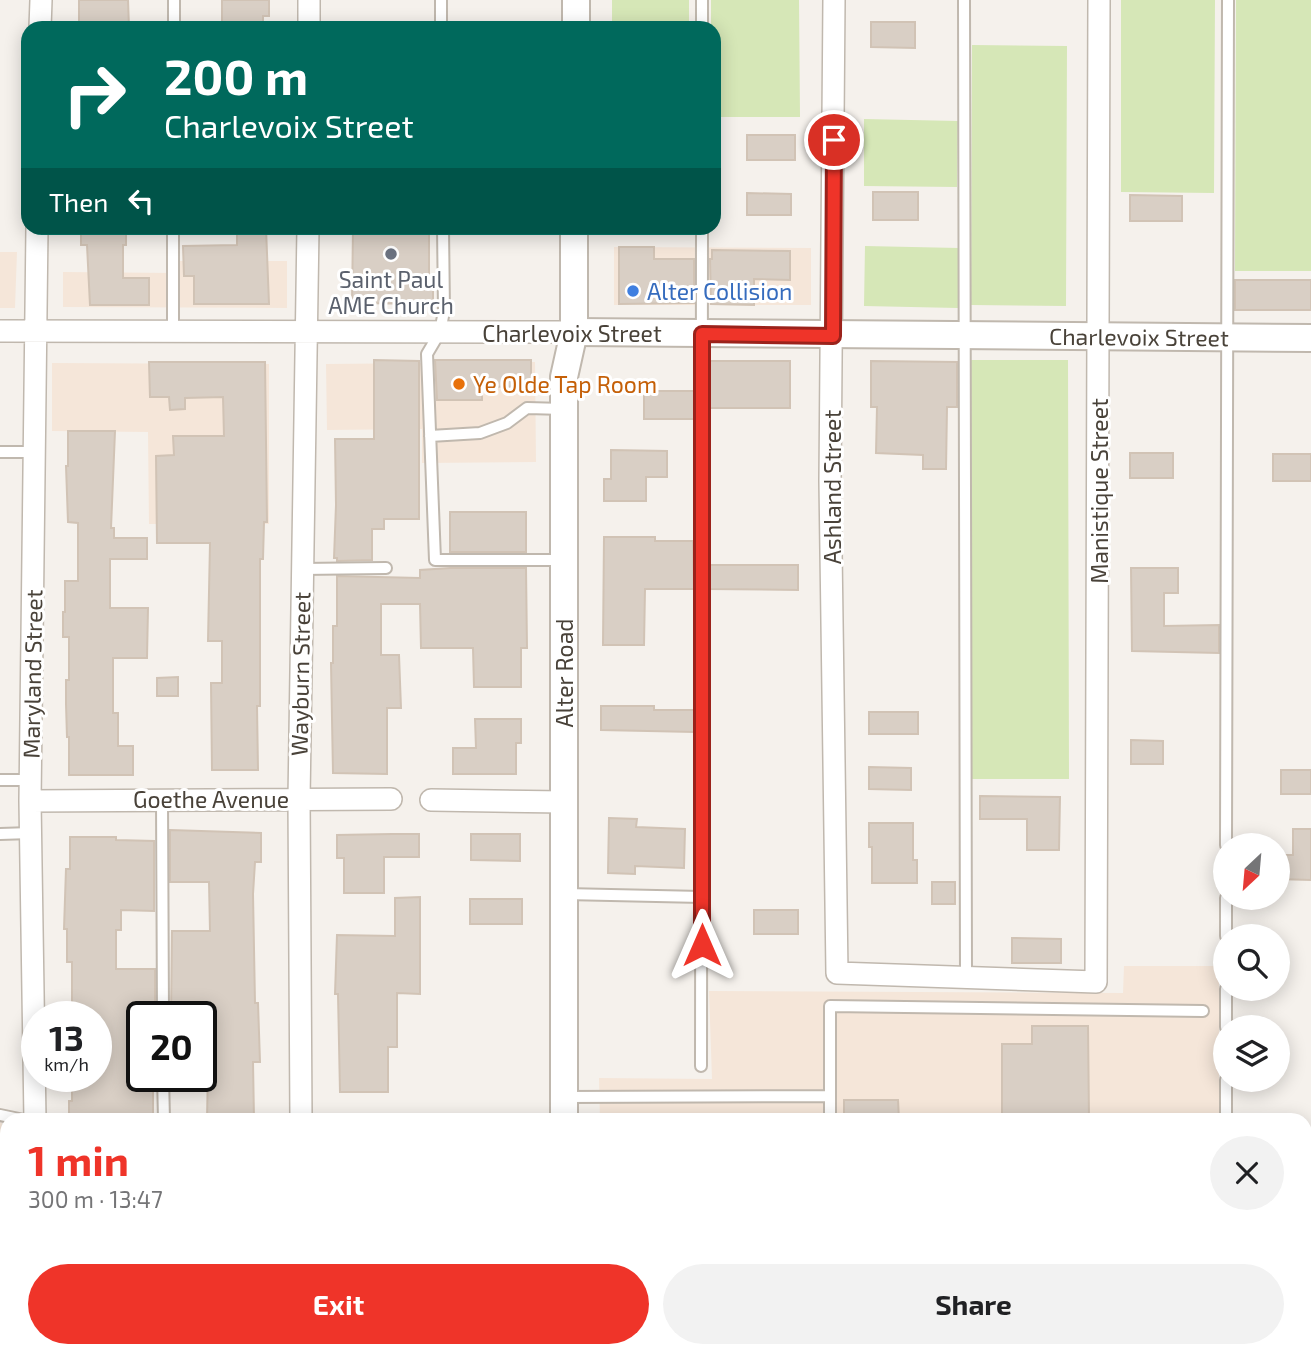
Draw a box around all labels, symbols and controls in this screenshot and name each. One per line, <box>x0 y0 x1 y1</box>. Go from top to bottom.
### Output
text: 200 m <box>164 46 308 105</box>
icon: right <box>49 49 140 140</box>
text: Charlevoix Street <box>164 106 414 144</box>
pin <box>804 110 864 170</box>
icon: arrive <box>815 121 853 159</box>
icon: left <box>122 182 160 220</box>
text: Then <box>49 186 108 217</box>
marker: Saint Paul AME Church <box>383 246 399 262</box>
place label: Saint Paul AME Church <box>328 265 454 319</box>
place label: Alter Collision <box>647 277 792 305</box>
marker: Alter Collision <box>625 283 641 299</box>
street label: Charlevoix Street <box>482 319 662 347</box>
street label: Charlevoix Street <box>1049 322 1229 351</box>
place label: Ye Olde Tap Room <box>473 370 657 398</box>
marker: Ye Olde Tap Room <box>451 376 467 392</box>
street label: Manistique Street <box>1085 398 1113 584</box>
street label: Ashland Street <box>818 410 846 564</box>
street label: Maryland Street <box>17 589 47 759</box>
street label: Wayburn Street <box>285 591 315 756</box>
street label: Alter Road <box>550 619 578 727</box>
street label: Goethe Avenue <box>133 785 289 813</box>
north arrow <box>1213 833 1290 910</box>
map controls <box>1213 833 1290 1092</box>
position arrow <box>665 908 739 982</box>
button: search <box>1213 924 1290 1001</box>
speed limit sign: 20 <box>126 1001 217 1092</box>
button: layers <box>1213 1015 1290 1092</box>
text: 13 <box>49 1016 84 1058</box>
text: km/h <box>44 1053 89 1075</box>
text: 1 min <box>28 1134 129 1184</box>
button: close <box>1210 1136 1284 1210</box>
text: 300 m · 13:47 <box>28 1185 163 1213</box>
button: Exit <box>28 1264 649 1344</box>
button: Share <box>663 1264 1284 1344</box>

